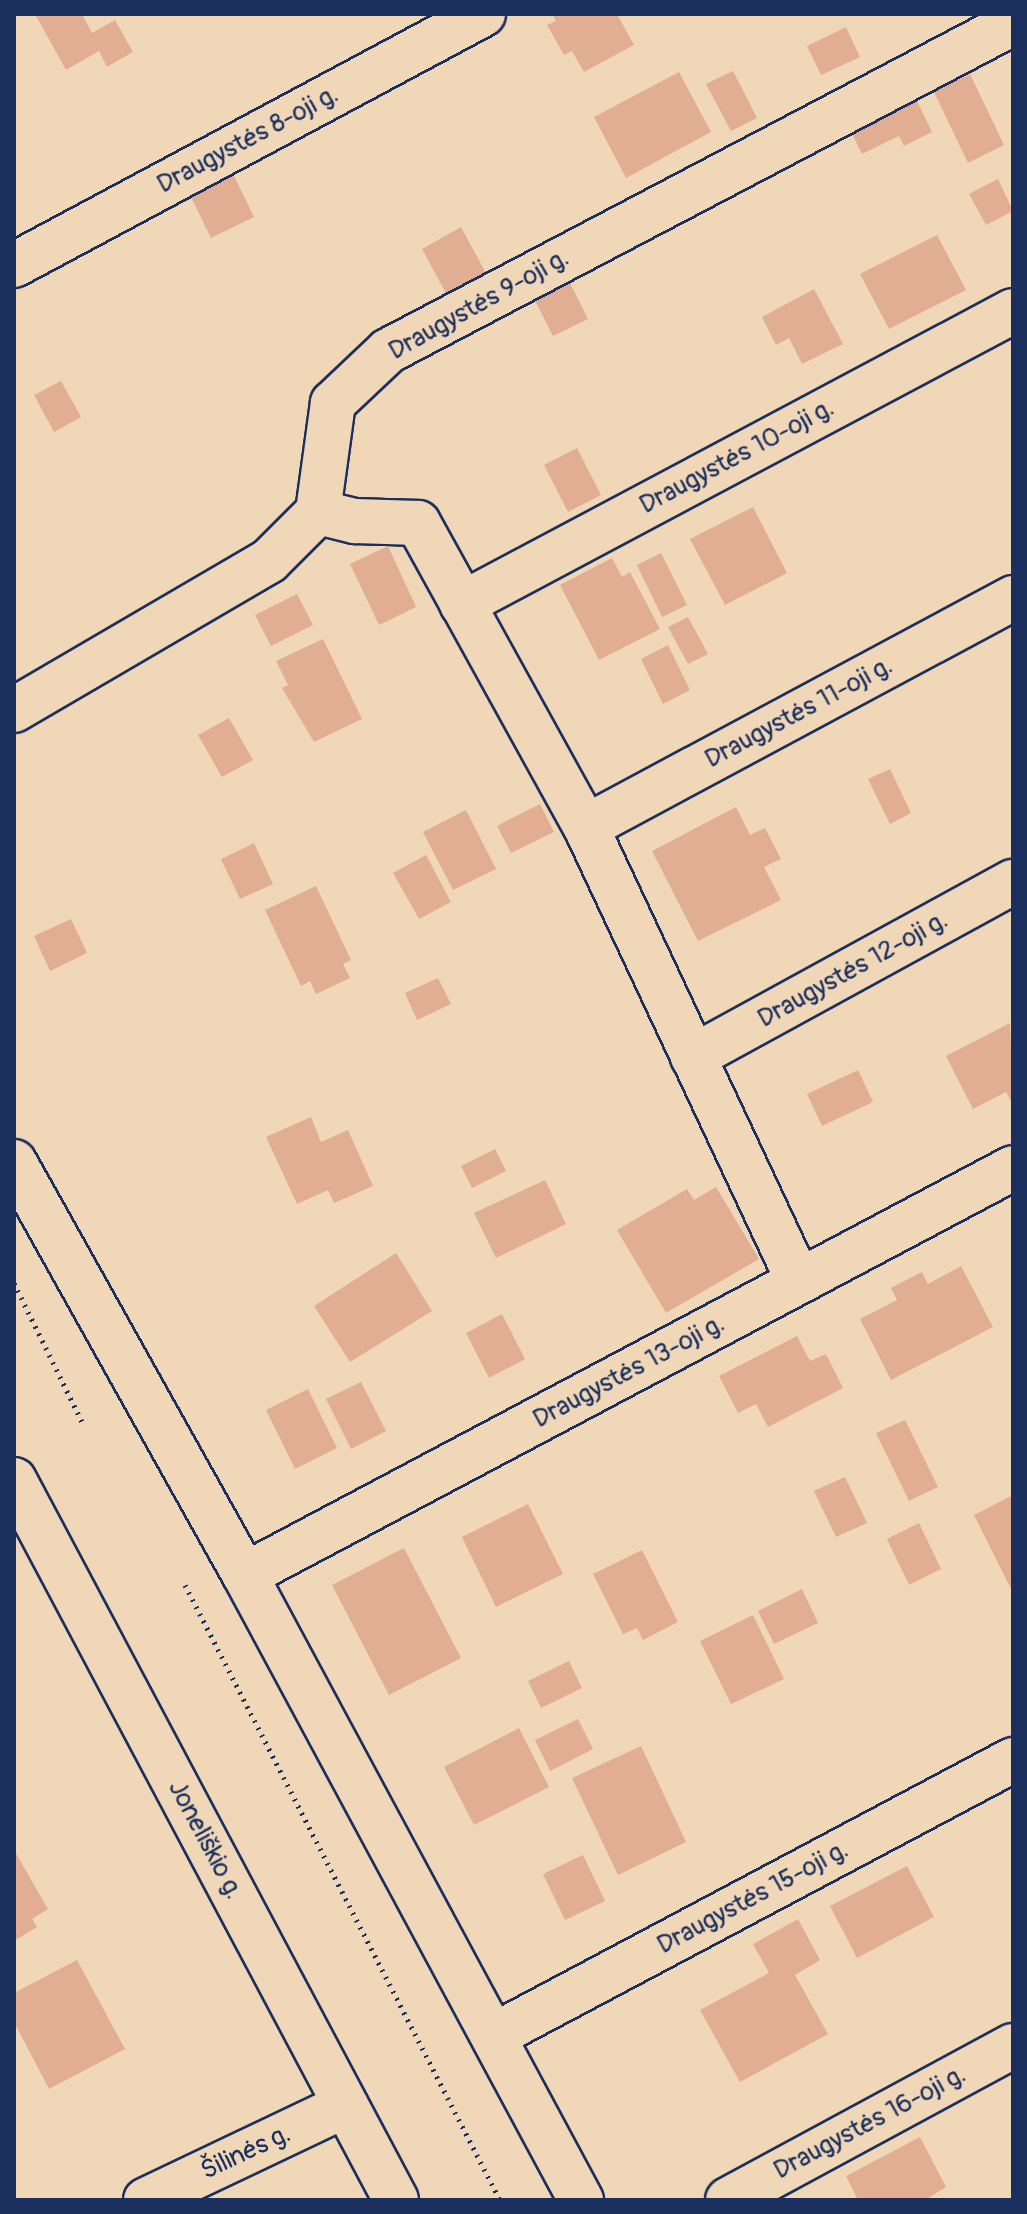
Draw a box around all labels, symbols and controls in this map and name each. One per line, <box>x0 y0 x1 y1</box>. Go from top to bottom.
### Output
street label: Draugystės 8-oji g. <box>152 79 344 201</box>
street label: Draugystės 9-oji g. <box>384 243 574 367</box>
street label: Draugystės 10-oji g. <box>634 393 840 521</box>
street label: Draugystės 11-oji g. <box>700 650 898 776</box>
street label: Draugystės 12-oji g. <box>753 905 953 1035</box>
street label: Draugystės 13-oji g. <box>528 1308 730 1436</box>
street label: Joneliškio g. <box>161 1775 249 1905</box>
street label: Draugystės 15-oji g. <box>652 1834 854 1962</box>
street label: Draugystės 16-oji g. <box>769 2059 971 2187</box>
street label: Šilinės g. <box>196 2119 296 2187</box>

